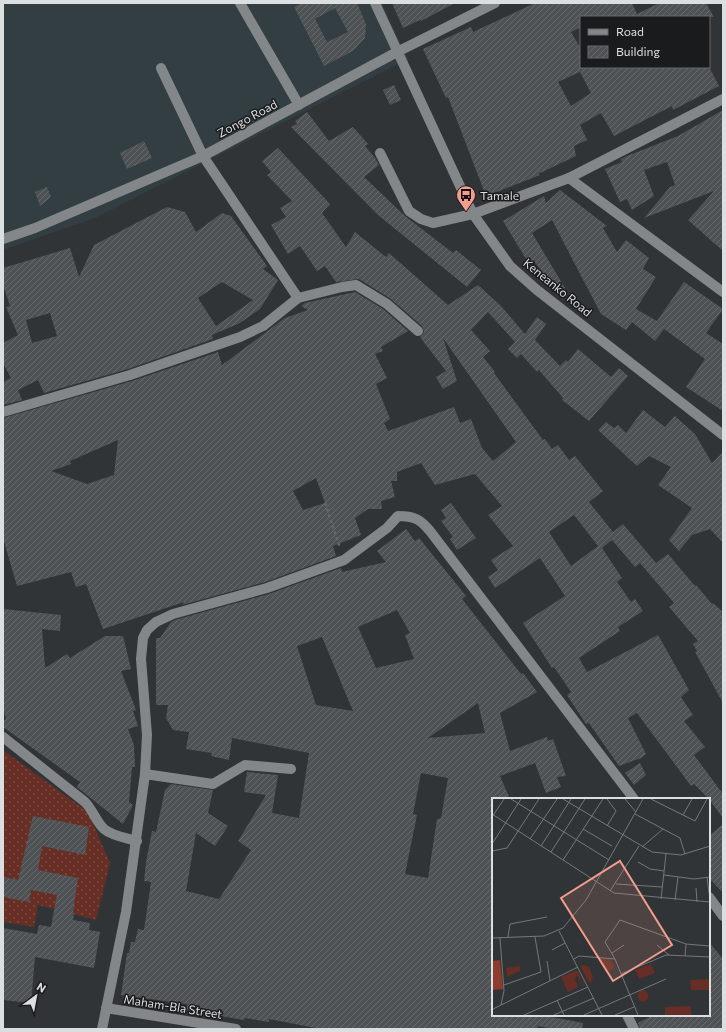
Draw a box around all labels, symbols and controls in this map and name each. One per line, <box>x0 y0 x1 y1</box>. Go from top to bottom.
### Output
legend <box>580 16 710 68</box>
text: Road <box>616 24 644 38</box>
text: Building <box>616 44 660 58</box>
street label: Zongo Road <box>215 96 279 140</box>
bus stop icon: Tamale <box>455 184 477 212</box>
place label: Tamale <box>480 188 519 202</box>
street label: Keneanko Road <box>521 255 595 319</box>
inset map <box>492 798 710 1016</box>
north arrow <box>16 976 56 1016</box>
text: N <box>35 979 49 995</box>
street label: Maham-Bla Street <box>123 991 223 1021</box>

